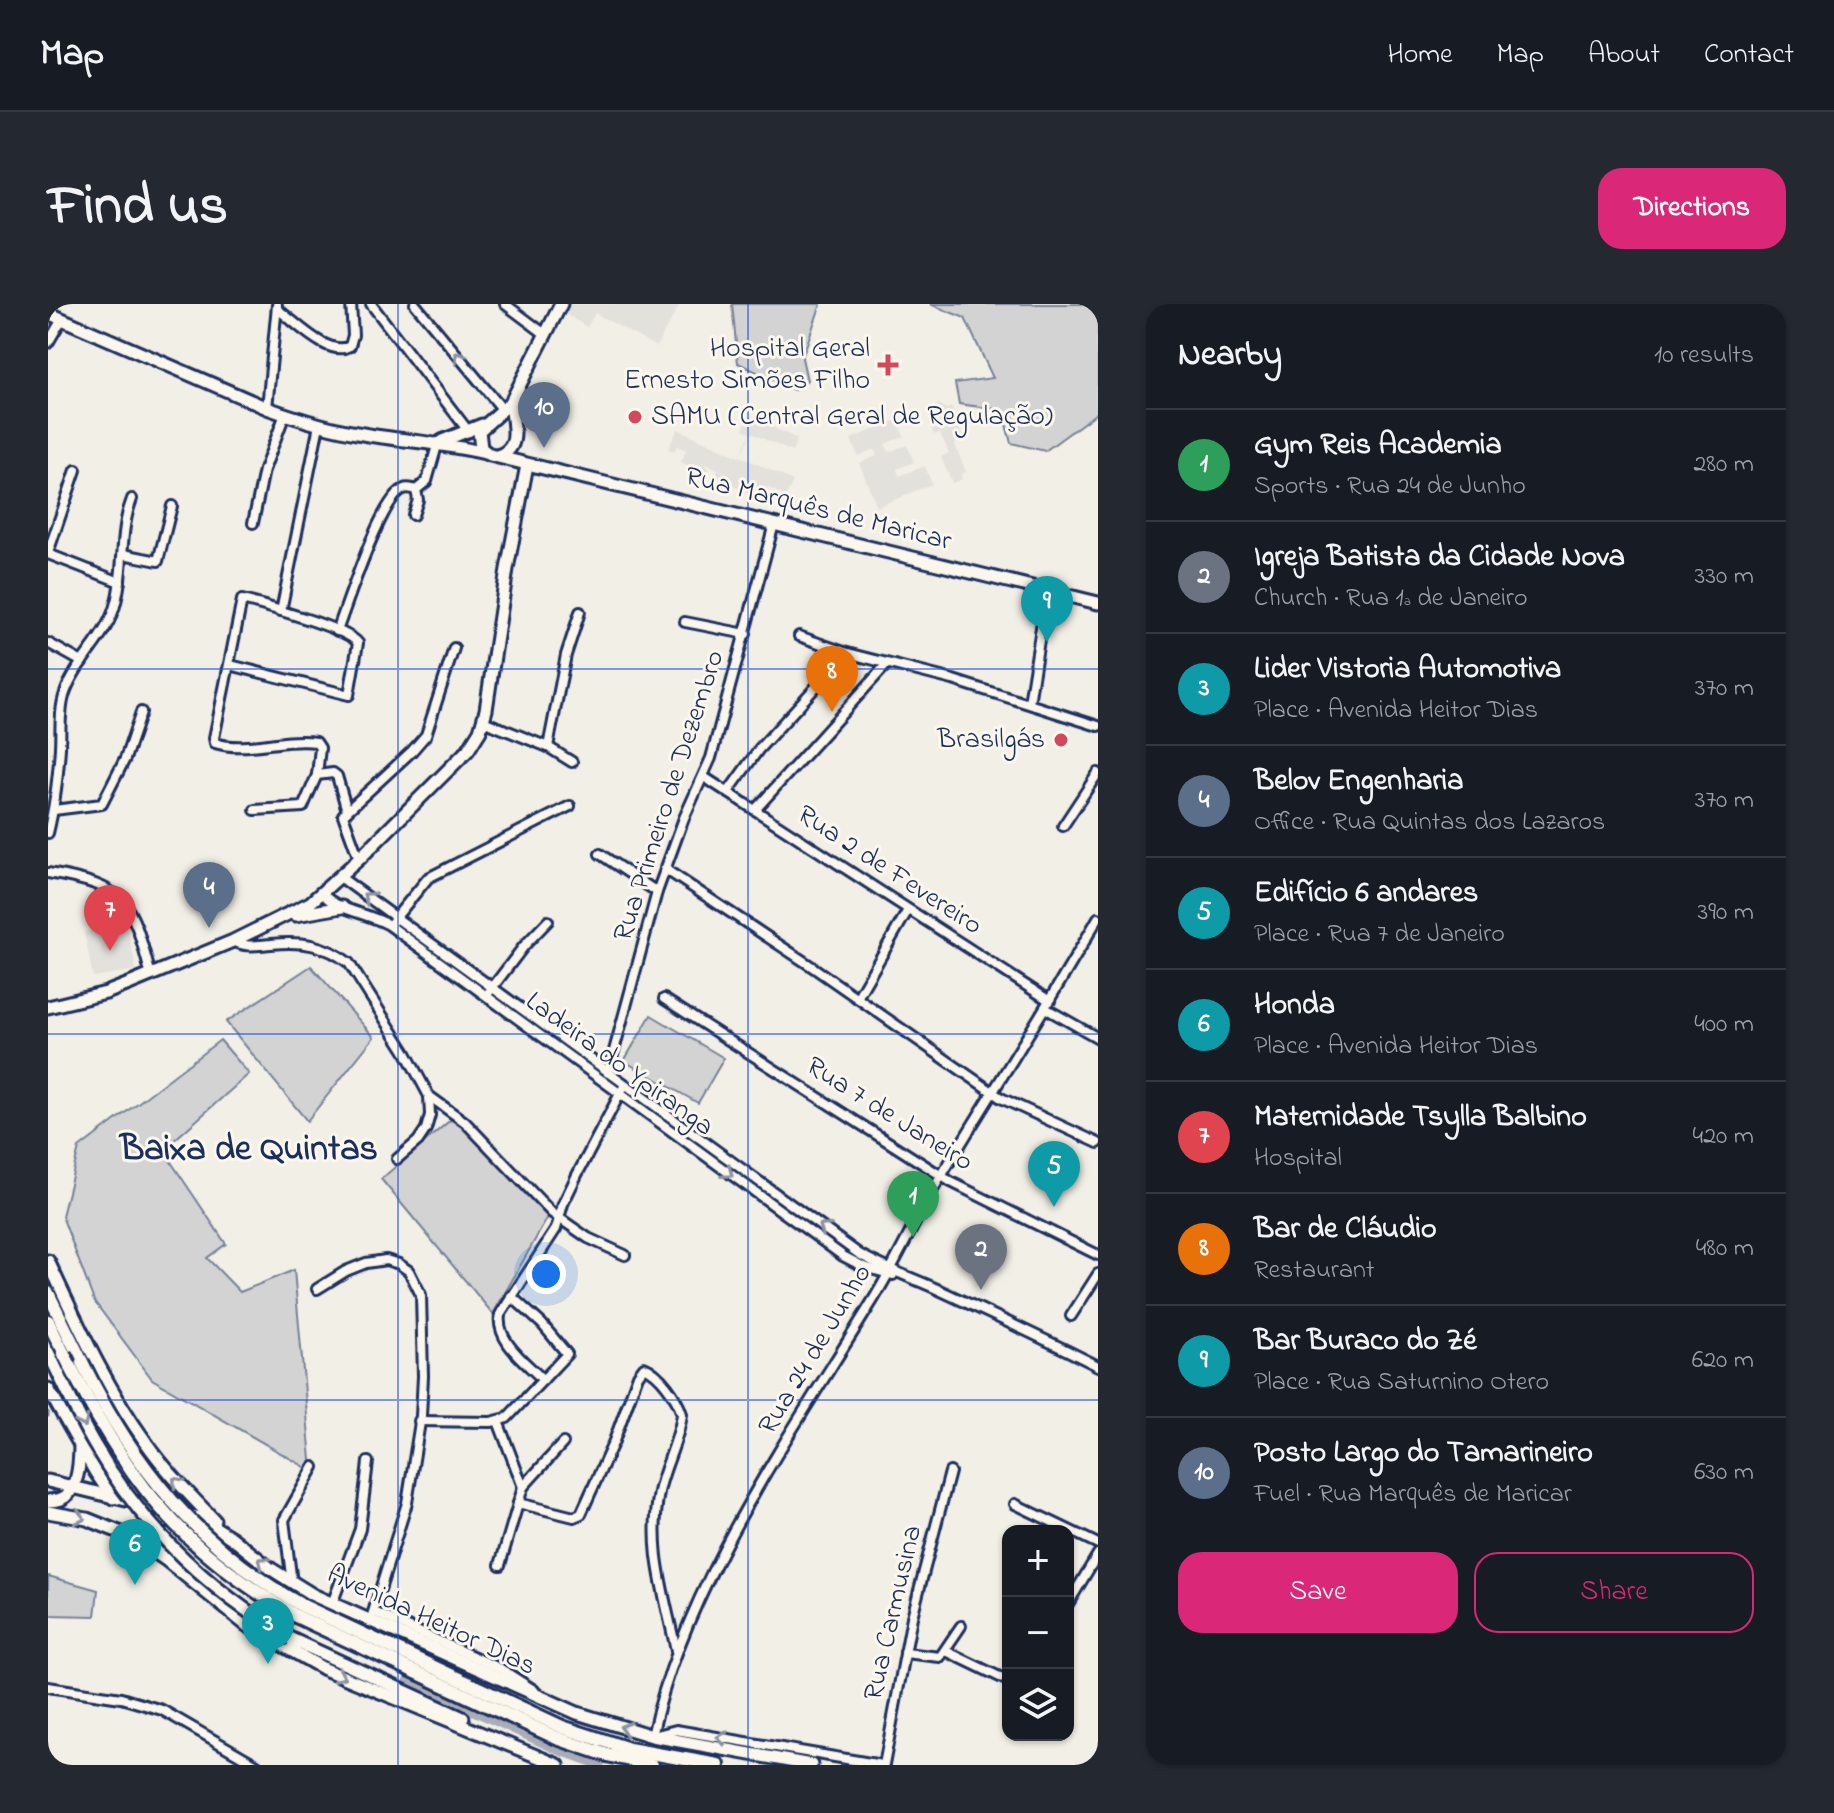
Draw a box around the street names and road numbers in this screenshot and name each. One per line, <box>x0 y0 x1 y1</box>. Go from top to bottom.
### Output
street label: Rua Marquês de Maricar <box>681 457 956 563</box>
street label: Rua Primeiro de Dezembro <box>604 645 736 947</box>
street label: Rua 2 de Fevereiro <box>788 795 990 947</box>
street label: Ladeira do Ypiranga <box>516 982 722 1148</box>
street label: Rua 7 de Janeiro <box>797 1047 981 1183</box>
street label: Rua 24 de Junho <box>749 1257 883 1443</box>
street label: Rua Carmusina <box>854 1521 934 1705</box>
street label: Avenida Heitor Dias <box>320 1555 542 1687</box>

